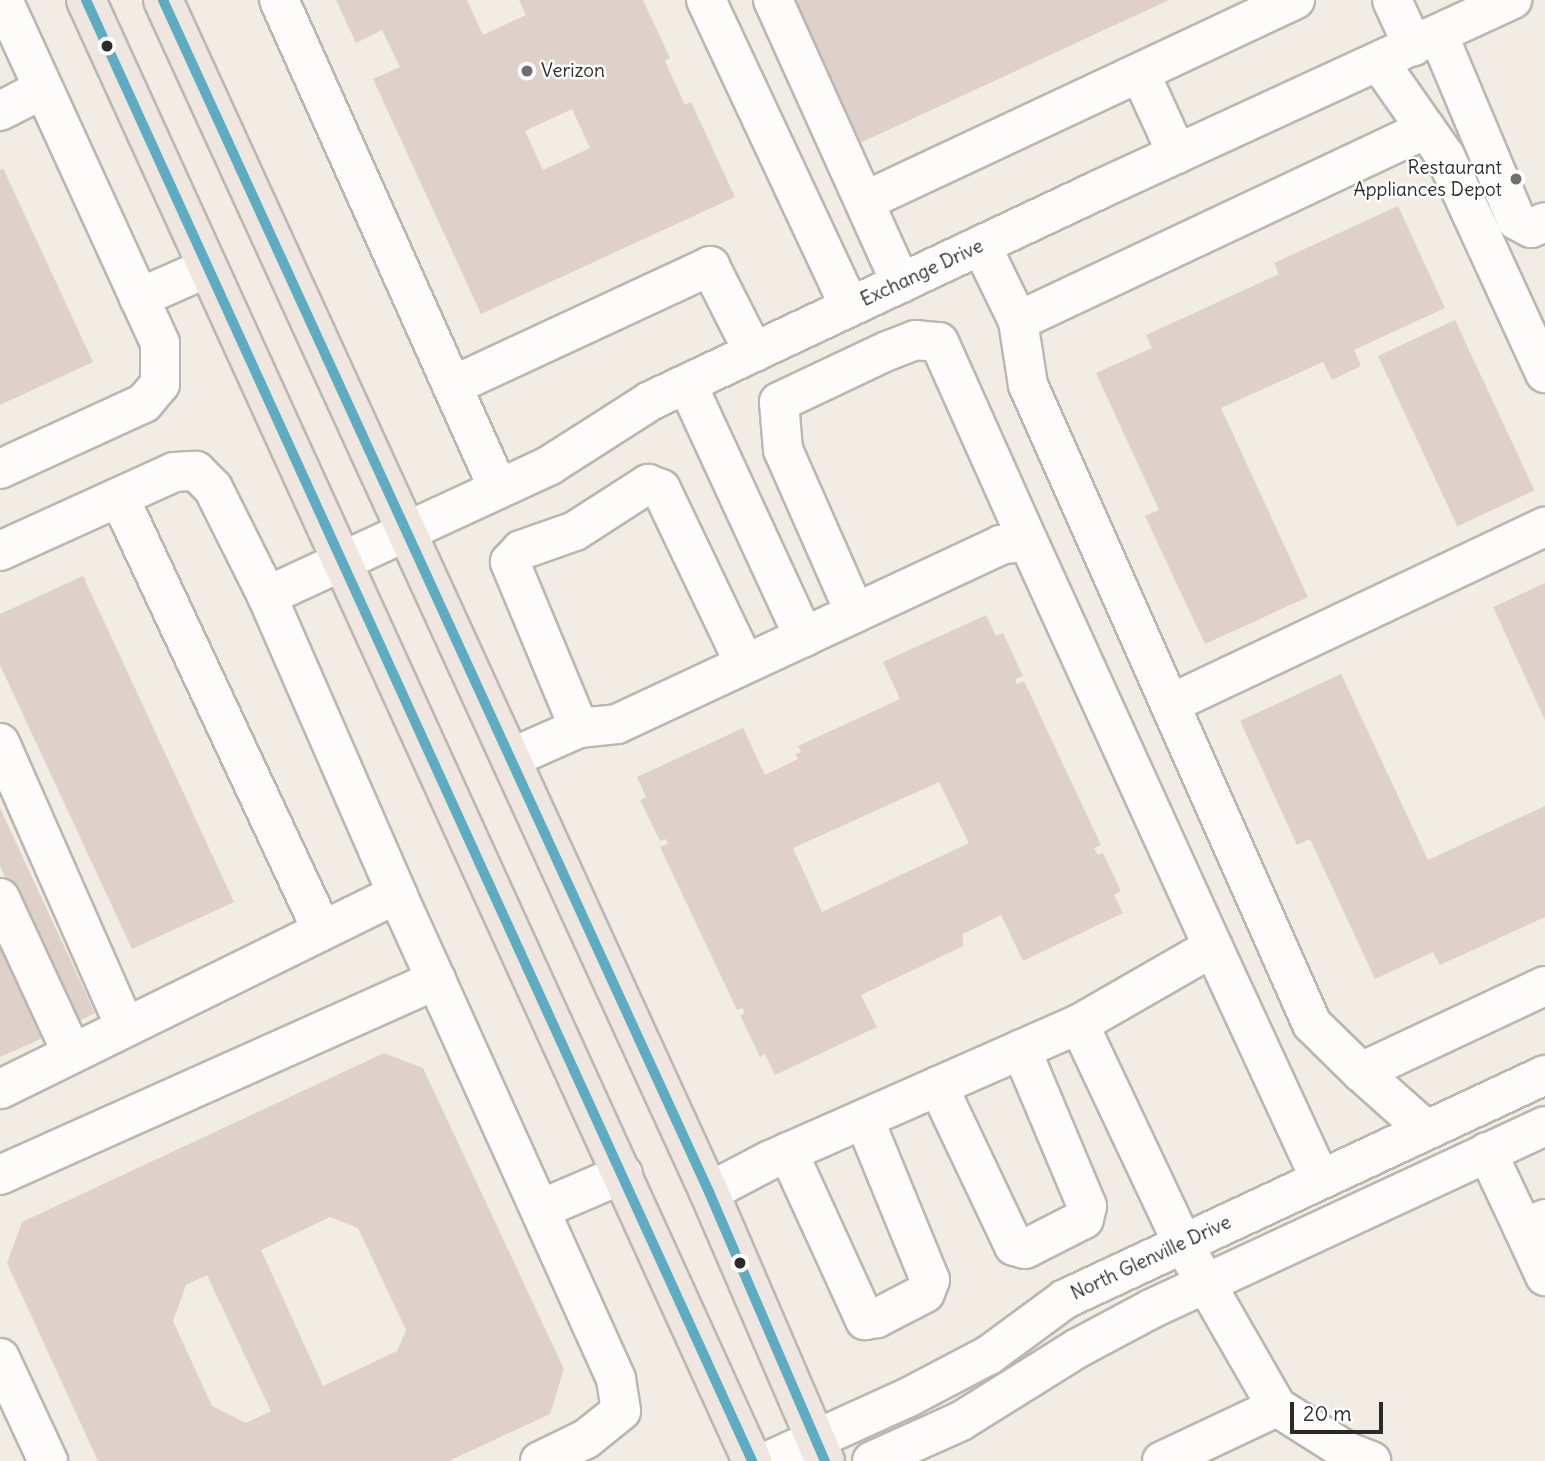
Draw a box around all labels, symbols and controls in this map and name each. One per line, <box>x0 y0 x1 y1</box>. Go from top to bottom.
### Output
unlabelled marker <box>100 39 114 53</box>
place label: Verizon <box>541 60 605 82</box>
marker: Verizon <box>519 63 535 79</box>
place label: Restaurant Appliances Depot <box>1354 157 1502 201</box>
marker: Restaurant Appliances Depot <box>1508 171 1524 187</box>
street label: Exchange Drive <box>857 235 987 311</box>
street label: North Glenville Drive <box>1067 1211 1235 1305</box>
unlabelled marker <box>733 1256 747 1270</box>
scale bar <box>1293 1388 1386 1432</box>
text: 20 m <box>1303 1400 1352 1427</box>

